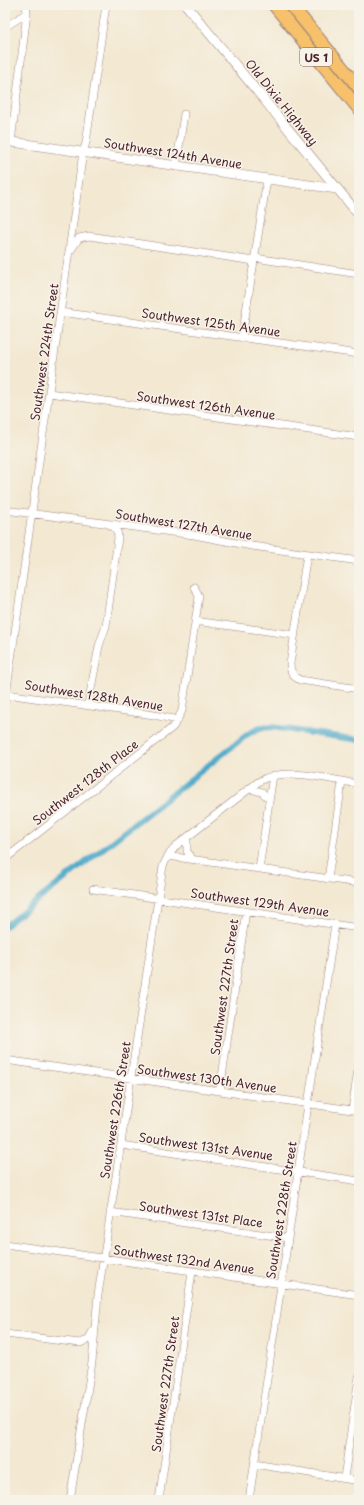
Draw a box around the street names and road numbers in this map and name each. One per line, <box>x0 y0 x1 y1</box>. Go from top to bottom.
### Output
road number: US 1 <box>300 48 332 66</box>
street label: Old Dixie Highway <box>241 55 323 149</box>
street label: Southwest 124th Avenue <box>103 133 244 173</box>
street label: Southwest 224th Street <box>25 282 63 422</box>
street label: Southwest 125th Avenue <box>140 303 282 341</box>
street label: Southwest 126th Avenue <box>135 386 277 424</box>
street label: Southwest 127th Avenue <box>114 504 254 544</box>
street label: Southwest 128th Avenue <box>23 675 165 715</box>
street label: Southwest 128th Place <box>28 735 142 829</box>
street label: Southwest 129th Avenue <box>190 883 331 921</box>
street label: Southwest 227th Street <box>206 918 242 1056</box>
street label: Southwest 226th Street <box>95 1040 135 1180</box>
street label: Southwest 130th Avenue <box>136 1059 278 1097</box>
street label: Southwest 131st Avenue <box>138 1128 275 1164</box>
street label: Southwest 228th Street <box>261 1140 301 1280</box>
street label: Southwest 131st Place <box>138 1196 264 1232</box>
street label: Southwest 132nd Avenue <box>112 1240 256 1278</box>
street label: Southwest 227th Street <box>147 1315 183 1453</box>

